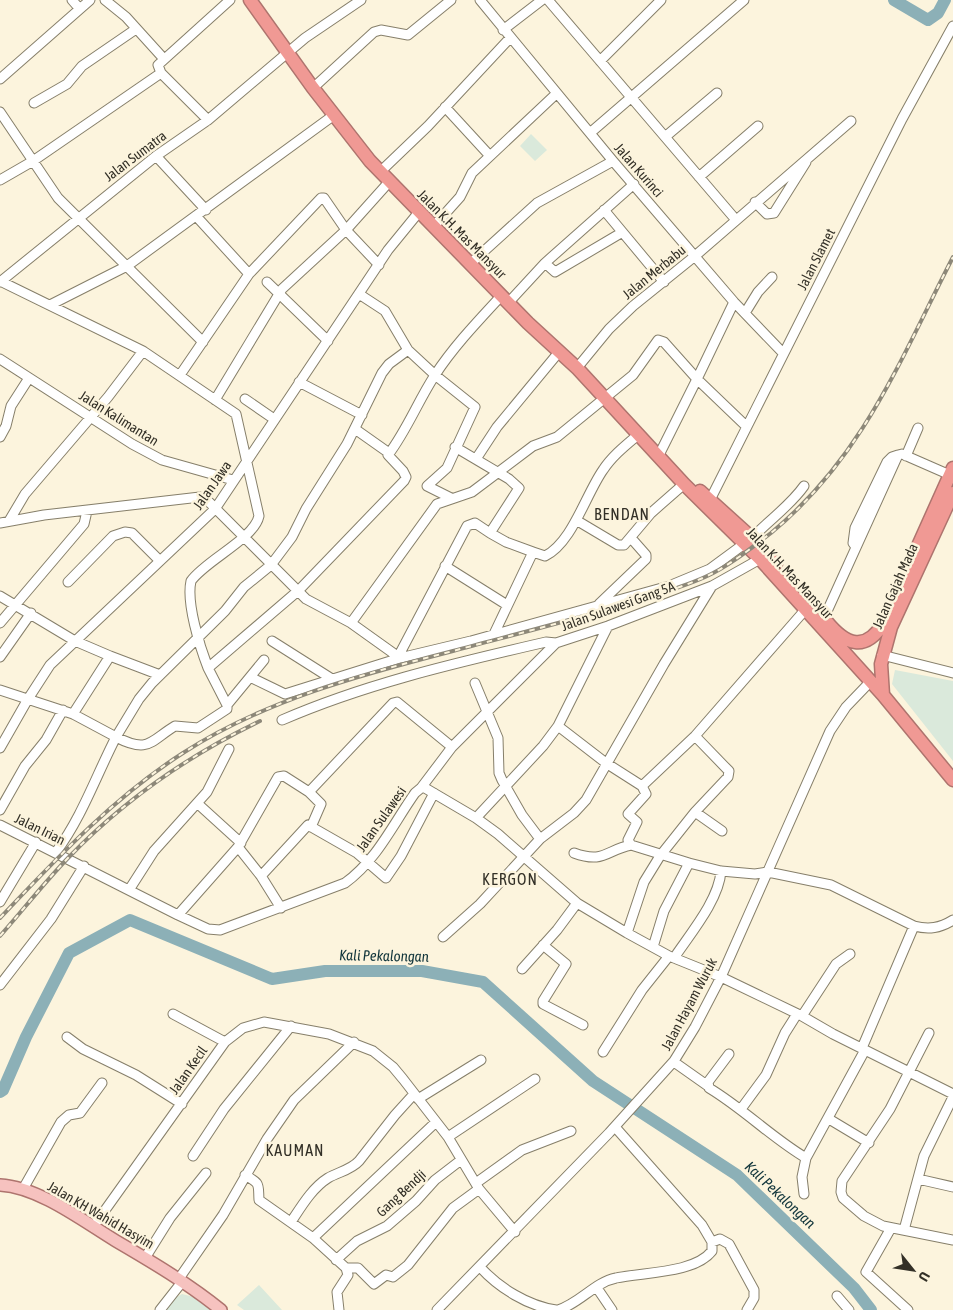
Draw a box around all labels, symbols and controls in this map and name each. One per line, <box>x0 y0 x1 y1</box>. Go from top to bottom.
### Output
street label: Jalan Sumatra <box>101 127 169 185</box>
street label: Jalan Kurinci <box>611 140 667 200</box>
street label: Jalan K.H. Mas Mansyur <box>414 186 510 282</box>
street label: Jalan Slamet <box>794 226 838 292</box>
street label: Jalan Merbabu <box>619 242 689 302</box>
street label: Jalan Kalimantan <box>76 387 162 449</box>
street label: Jalan Jawa <box>189 458 235 512</box>
district label: BENDAN <box>594 505 650 523</box>
street label: Jalan K.H. Mas Mansyur <box>744 524 837 623</box>
street label: Jalan Gajah Mada <box>869 541 921 631</box>
street label: Jalan Sulawesi Gang 5A <box>559 578 677 634</box>
street label: Jalan Sulawesi <box>353 783 409 855</box>
street label: Jalan Irian <box>12 810 68 848</box>
district label: KERGON <box>482 870 538 888</box>
water label: Kali Pekalongan <box>339 946 429 965</box>
street label: Jalan Hayam Wuruk <box>658 955 720 1053</box>
street label: Jalan Kecil <box>166 1043 210 1097</box>
district label: KAUMAN <box>265 1141 325 1159</box>
water label: Kali Pekalongan <box>742 1158 819 1232</box>
street label: Gang Bendji <box>373 1166 429 1220</box>
street label: Jalan KH Wahid Hasyim <box>45 1178 157 1252</box>
north arrow <box>888 1245 938 1295</box>
text: U <box>915 1269 933 1284</box>

